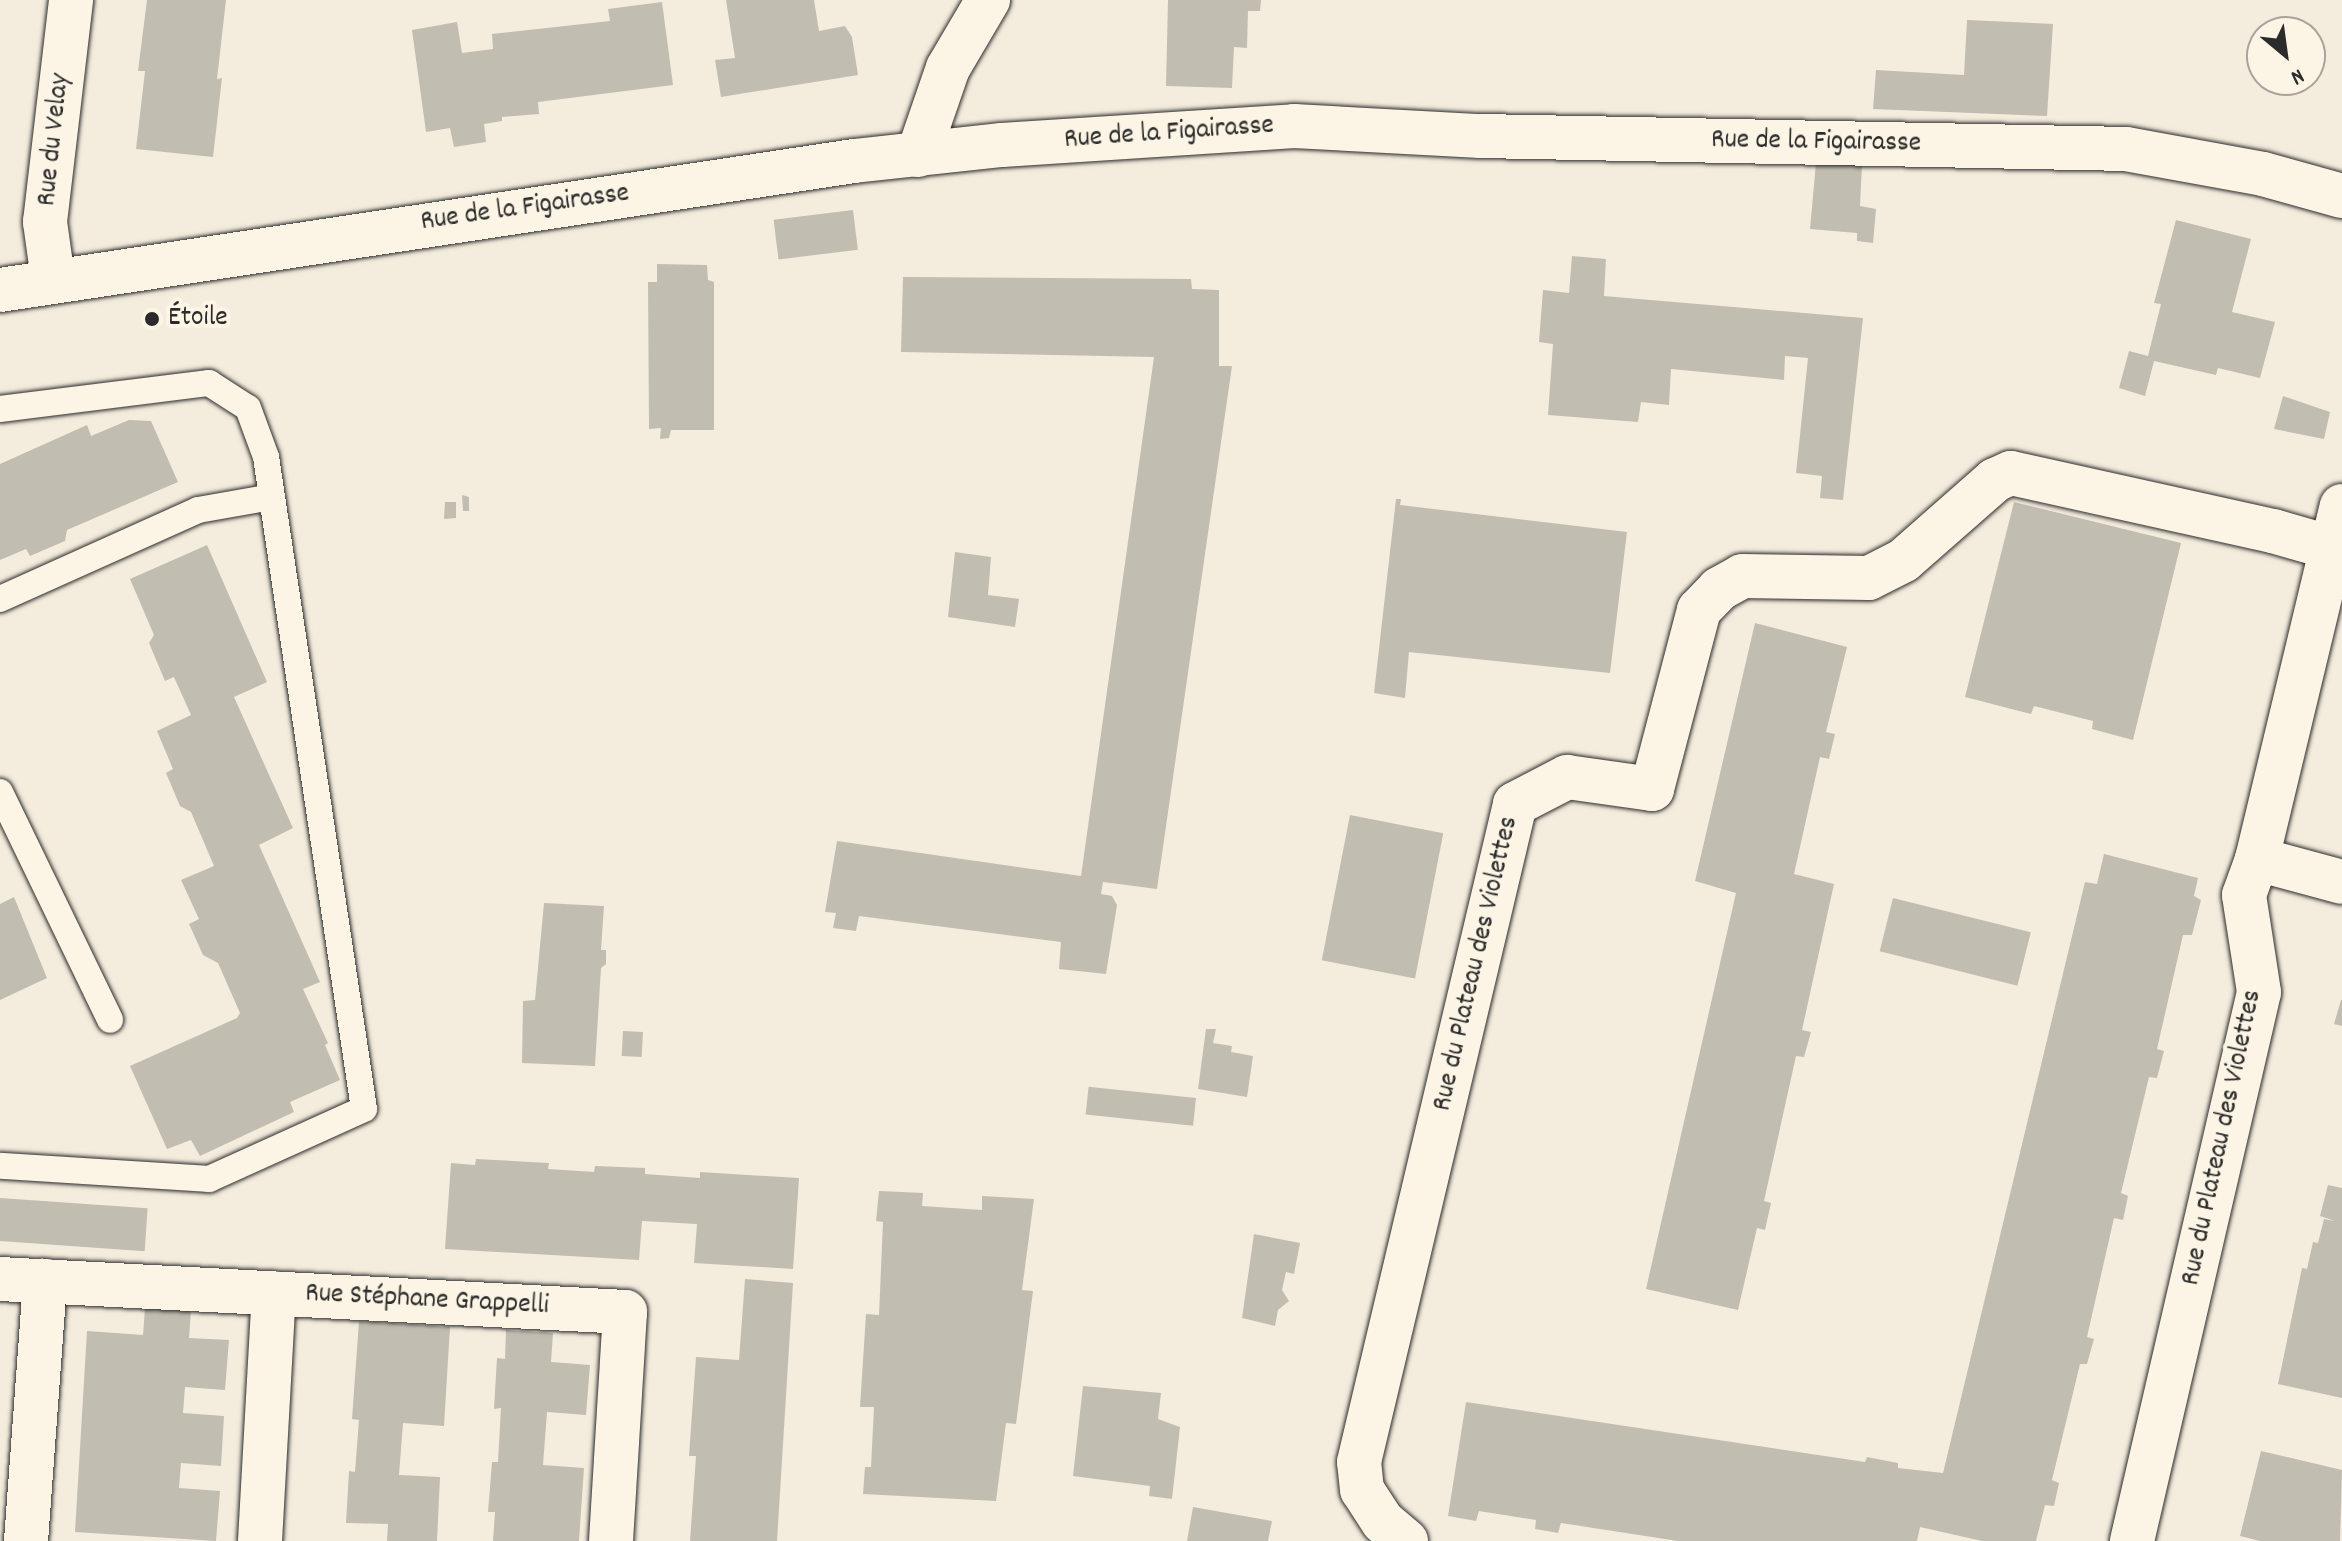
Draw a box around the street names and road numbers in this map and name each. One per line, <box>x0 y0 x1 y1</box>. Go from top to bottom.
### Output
street label: Rue du Velay <box>31 72 79 208</box>
street label: Rue de la Figairasse <box>1063 110 1275 158</box>
street label: Rue de la Figairasse <box>1711 124 1921 162</box>
street label: Rue de la Figairasse <box>419 178 631 240</box>
street label: Rue du Plateau des Violettes <box>1427 813 1527 1115</box>
street label: Rue du Plateau des Violettes <box>2175 987 2271 1289</box>
street label: Rue Stéphane Grappelli <box>304 1278 550 1324</box>

